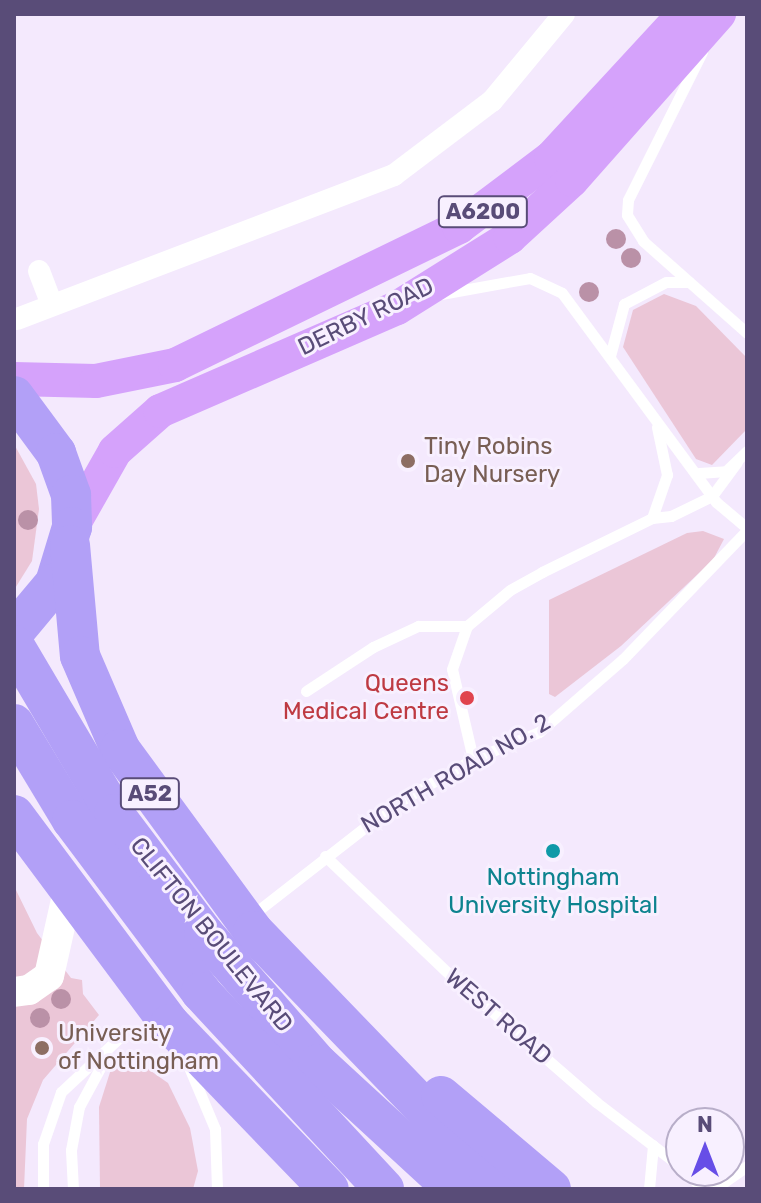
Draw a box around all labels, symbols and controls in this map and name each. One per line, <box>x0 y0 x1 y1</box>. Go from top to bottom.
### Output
road number: A6200 <box>437 194 529 230</box>
street label: DERBY ROAD <box>293 272 439 362</box>
place label: Tiny Robins Day Nursery <box>424 433 561 489</box>
marker: Tiny Robins Day Nursery <box>399 452 417 470</box>
place label: Queens Medical Centre <box>283 670 449 726</box>
marker: Queens Medical Centre <box>456 687 478 709</box>
street label: NORTH ROAD NO. 2 <box>356 708 556 840</box>
road number: A52 <box>118 776 182 812</box>
street label: CLIFTON BOULEVARD <box>124 832 298 1038</box>
marker: Nottingham University Hospital <box>544 842 562 860</box>
place label: Nottingham University Hospital <box>448 864 658 920</box>
street label: WEST ROAD <box>439 963 557 1071</box>
place label: University of Nottingham <box>58 1020 220 1076</box>
marker: University of Nottingham <box>33 1039 51 1057</box>
north arrow <box>665 1107 745 1187</box>
text: N <box>697 1111 713 1138</box>

